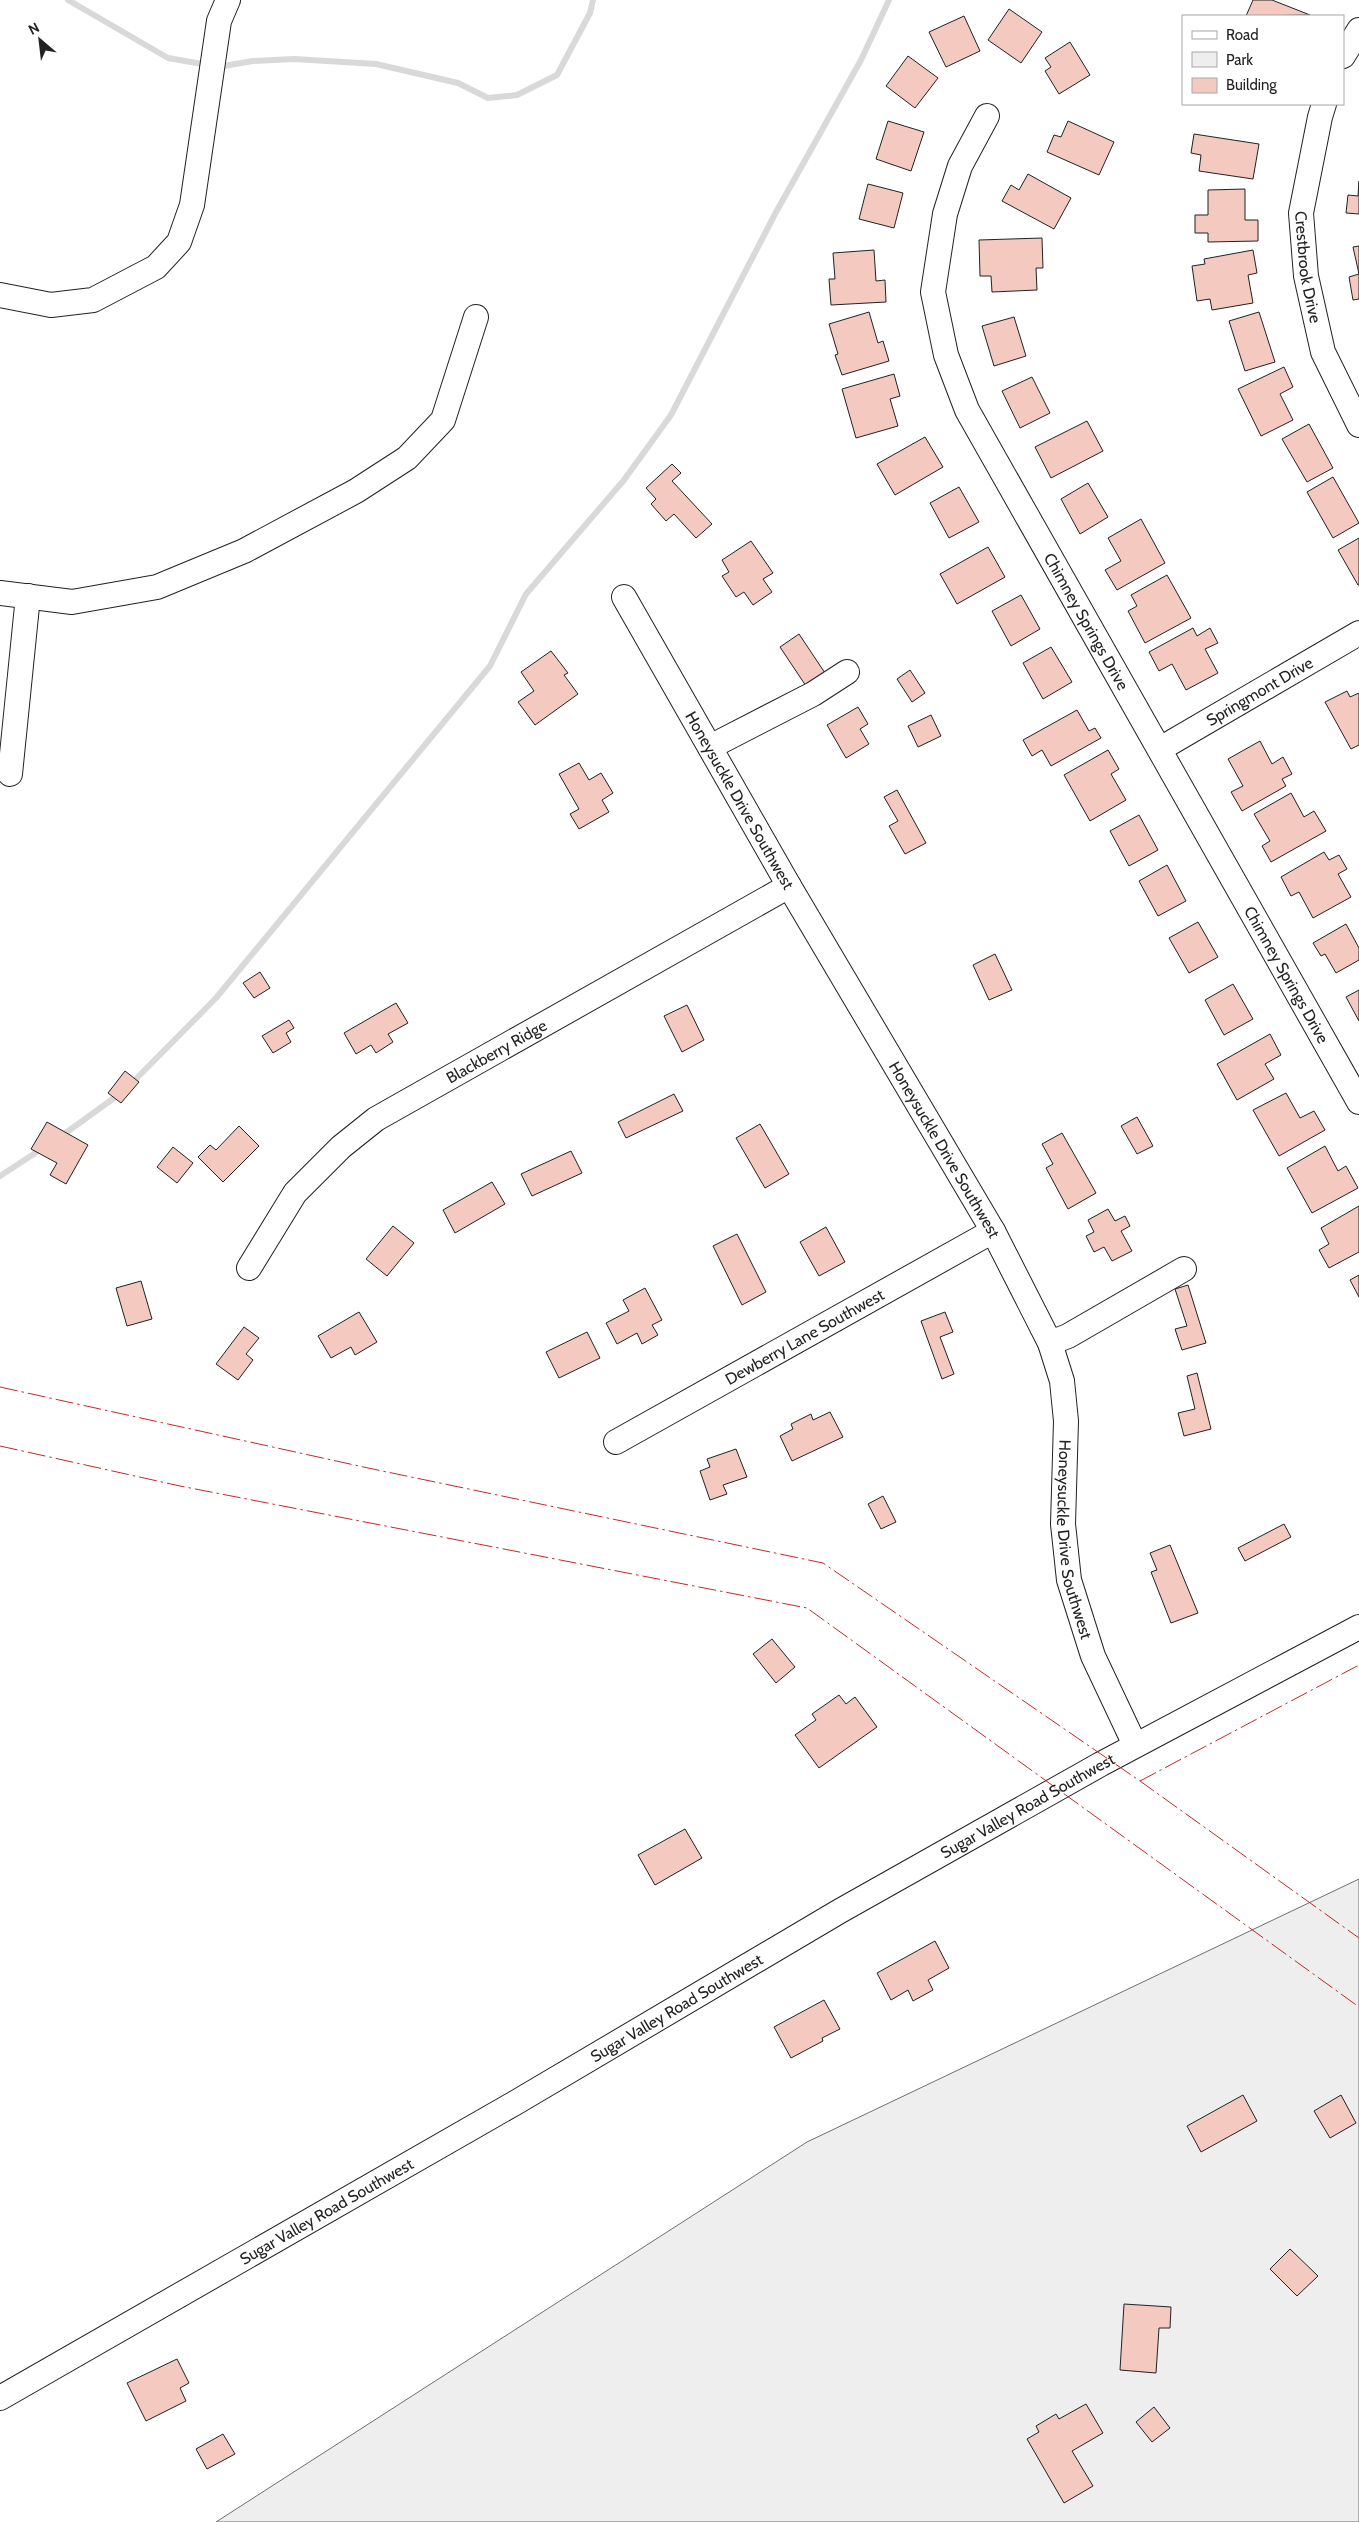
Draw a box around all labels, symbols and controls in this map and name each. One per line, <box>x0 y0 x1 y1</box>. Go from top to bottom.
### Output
north arrow <box>15 15 65 65</box>
legend <box>1182 15 1344 105</box>
text: N <box>25 18 42 39</box>
text: Road <box>1226 26 1259 44</box>
text: Park <box>1226 51 1253 69</box>
text: Building <box>1226 76 1277 94</box>
street label: Crestbrook Drive <box>1291 210 1325 325</box>
street label: Chimney Springs Drive <box>1040 550 1133 693</box>
street label: Springmont Drive <box>1203 653 1316 730</box>
street label: Honeysuckle Drive Southwest <box>681 708 798 893</box>
street label: Chimney Springs Drive <box>1240 903 1333 1047</box>
street label: Blackberry Ridge <box>443 1016 550 1087</box>
street label: Honeysuckle Drive Southwest <box>885 1058 1004 1242</box>
street label: Dewberry Lane Southwest <box>722 1285 888 1389</box>
street label: Honeysuckle Drive Southwest <box>1053 1439 1096 1642</box>
street label: Sugar Valley Road Southwest <box>937 1749 1118 1862</box>
street label: Sugar Valley Road Southwest <box>587 1950 767 2066</box>
street label: Sugar Valley Road Southwest <box>236 2154 417 2269</box>

